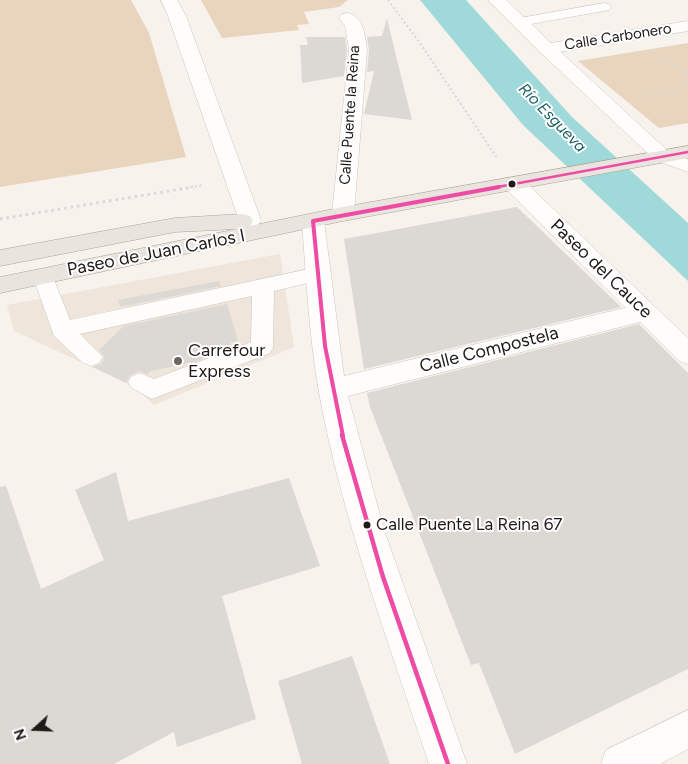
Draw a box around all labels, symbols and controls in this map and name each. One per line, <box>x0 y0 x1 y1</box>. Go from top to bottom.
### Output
street label: Calle Carbonero <box>563 20 673 54</box>
street label: Calle Puente la Reina <box>336 45 364 185</box>
water label: Río Esgueva <box>514 79 590 157</box>
unlabelled marker <box>507 179 517 189</box>
street label: Paseo del Cauce <box>546 215 656 323</box>
street label: Paseo de Juan Carlos I <box>65 225 247 281</box>
street label: Calle Compostela <box>417 322 561 378</box>
place label: Carrefour Express <box>188 340 265 382</box>
marker: Carrefour Express <box>172 355 184 367</box>
place label: Calle Puente La Reina 67 <box>376 515 562 535</box>
marker: Calle Puente La Reina 67 <box>362 520 372 530</box>
north arrow <box>10 704 60 754</box>
text: N <box>11 726 30 742</box>

